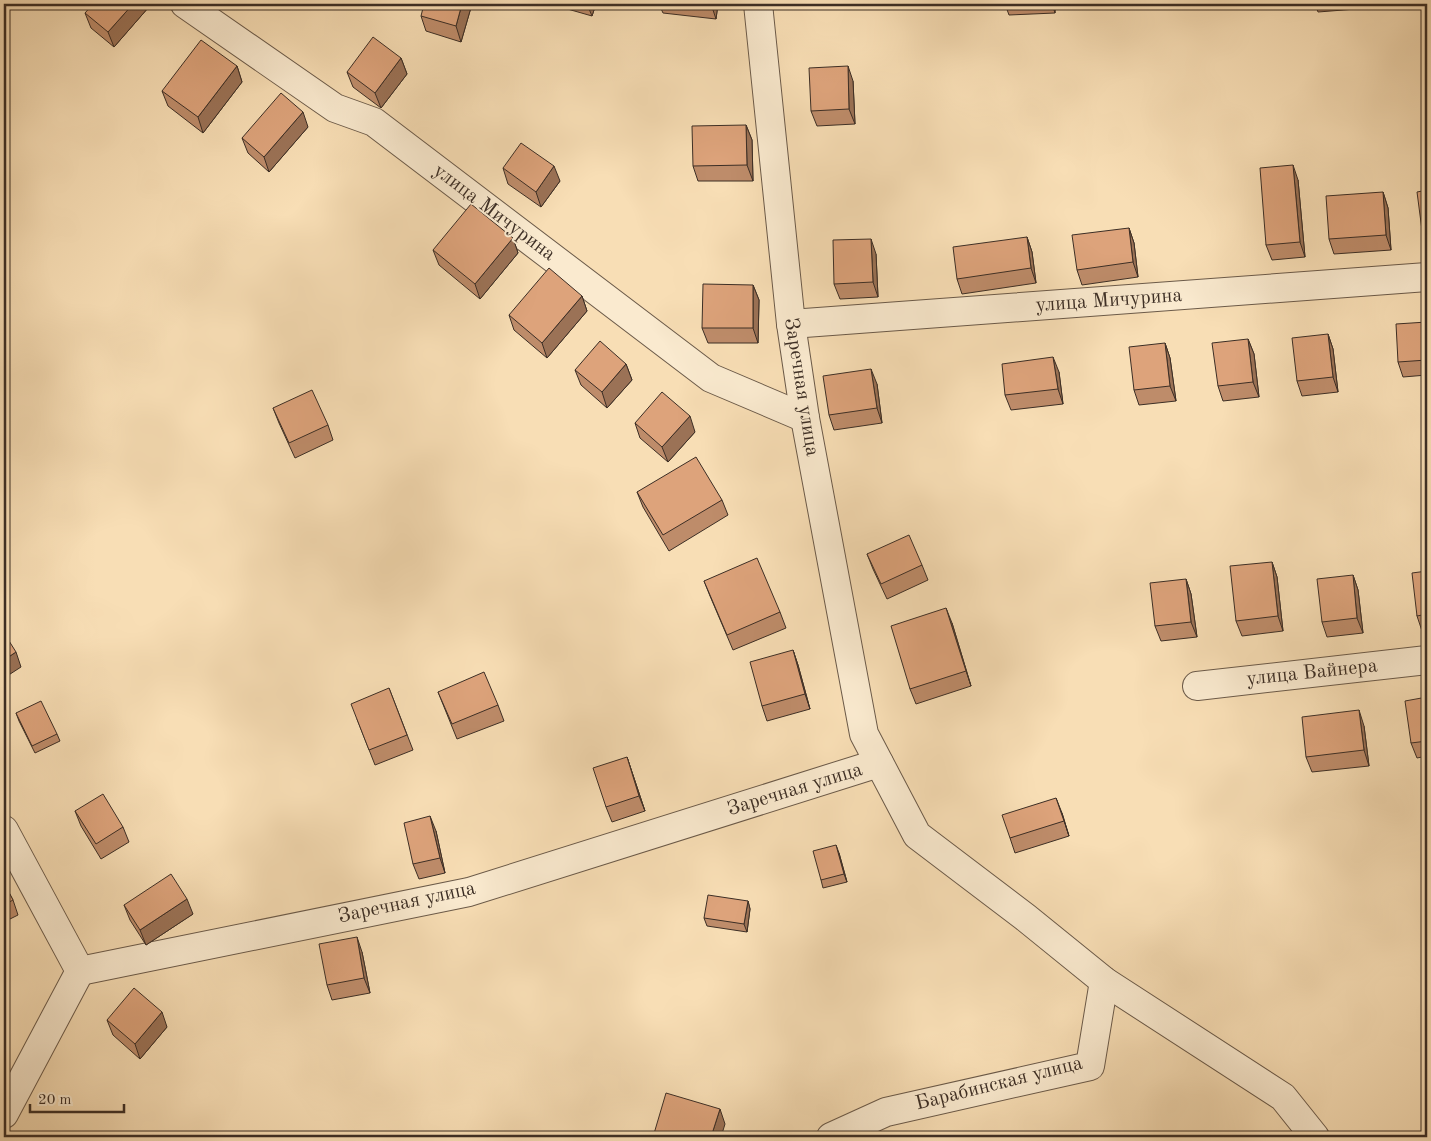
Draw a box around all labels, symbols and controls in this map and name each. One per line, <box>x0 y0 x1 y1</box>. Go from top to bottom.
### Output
street label: улица Мичурина <box>429 161 559 265</box>
street label: улица Мичурина <box>1035 286 1183 316</box>
street label: Заречная улица <box>780 316 822 458</box>
street label: улица Вайнера <box>1246 656 1379 690</box>
street label: Заречная улица <box>725 760 865 820</box>
street label: Заречная улица <box>336 879 478 927</box>
street label: Барабинская улица <box>913 1053 1085 1114</box>
scale bar <box>30 1081 124 1113</box>
text: 20 m <box>38 1093 72 1108</box>

